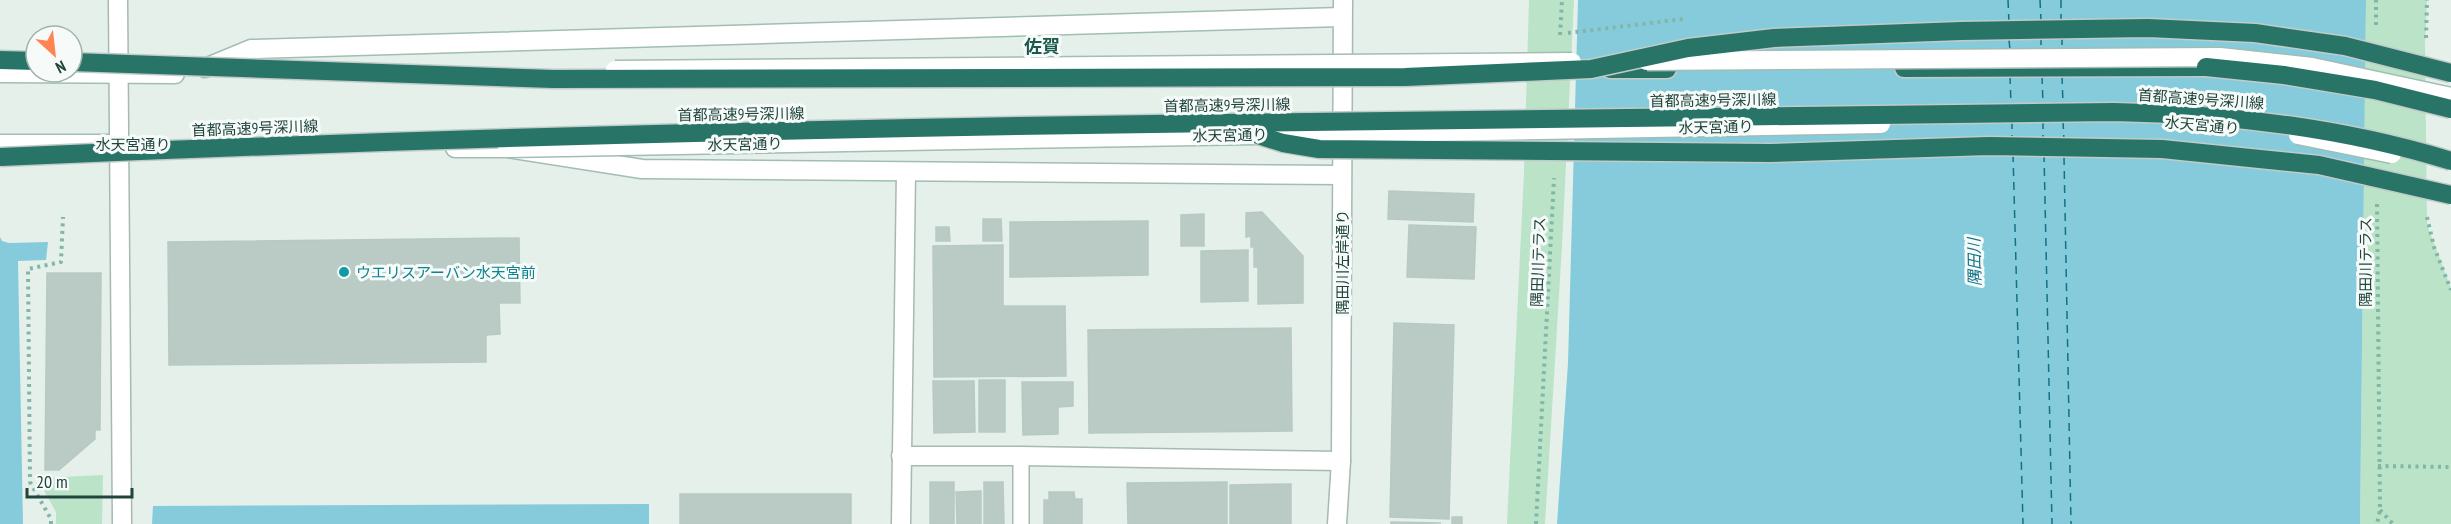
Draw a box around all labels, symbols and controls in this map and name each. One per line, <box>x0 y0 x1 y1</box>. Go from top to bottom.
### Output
north arrow <box>24 24 84 84</box>
district label: 佐賀 <box>1024 35 1060 58</box>
text: N <box>52 56 69 78</box>
street label: 首都高速9号深川線 <box>2137 85 2265 113</box>
street label: 首都高速9号深川線 <box>1649 89 1777 111</box>
street label: 首都高速9号深川線 <box>1163 94 1291 116</box>
street label: 首都高速9号深川線 <box>677 103 805 125</box>
street label: 水天宮通り <box>2164 112 2240 138</box>
street label: 首都高速9号深川線 <box>191 116 319 140</box>
street label: 水天宮通り <box>1678 117 1754 137</box>
street label: 水天宮通り <box>1192 125 1268 145</box>
street label: 水天宮通り <box>707 134 783 154</box>
street label: 水天宮通り <box>95 135 171 154</box>
street label: 隅田川左岸通り <box>1333 209 1352 315</box>
street label: 隅田川テラス <box>1527 217 1549 307</box>
street label: 隅田川テラス <box>2356 217 2375 307</box>
water label: 隅田川 <box>1964 236 1984 286</box>
place label: ウエリスアーバン水天宮前 <box>356 263 536 282</box>
marker: ウエリスアーバン水天宮前 <box>337 265 351 279</box>
scale bar <box>27 461 132 499</box>
text: 20 m <box>36 470 68 493</box>

